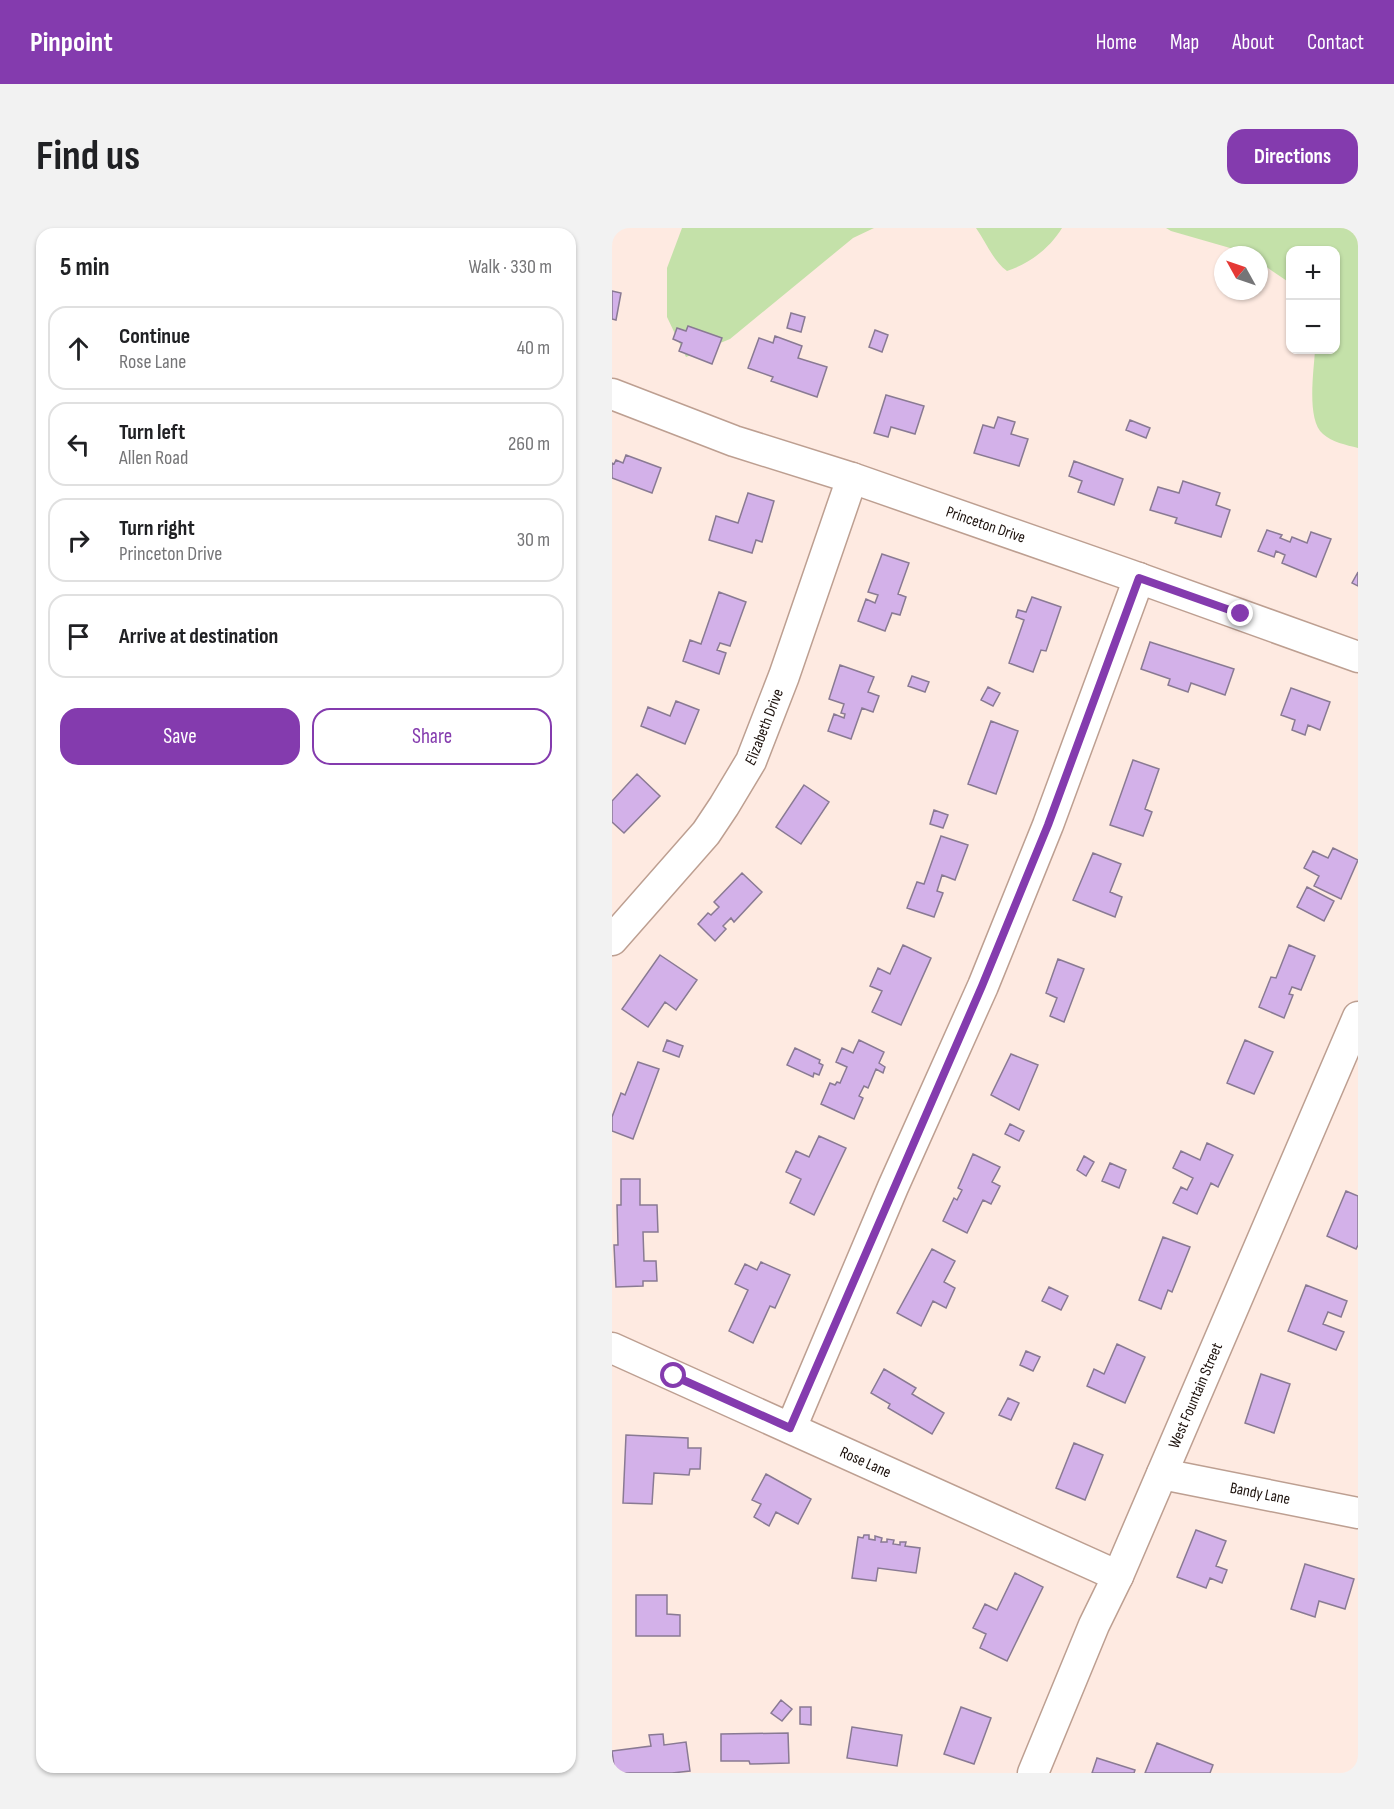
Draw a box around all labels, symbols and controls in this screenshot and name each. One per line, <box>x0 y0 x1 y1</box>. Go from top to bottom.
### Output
text: Pinpoint <box>30 26 113 59</box>
text: Home <box>1096 30 1137 55</box>
text: Map <box>1170 30 1199 55</box>
text: About <box>1232 30 1274 55</box>
text: Contact <box>1307 30 1364 55</box>
button: Directions <box>1227 129 1358 184</box>
text: Find us <box>36 131 140 182</box>
north arrow <box>1214 246 1268 300</box>
map controls <box>1286 246 1340 354</box>
button: + <box>1286 246 1340 300</box>
text: 5 min <box>60 252 110 283</box>
text: Walk · 330 m <box>468 255 552 279</box>
button: − <box>1286 300 1340 354</box>
text: Continue <box>119 323 190 350</box>
icon: ahead <box>62 332 95 365</box>
text: 40 m <box>517 336 550 360</box>
text: Rose Lane <box>119 350 186 374</box>
text: Turn left <box>119 419 185 446</box>
icon: left <box>62 428 95 461</box>
text: 260 m <box>508 432 550 456</box>
text: Allen Road <box>119 446 188 470</box>
street label: Princeton Drive <box>944 502 1028 547</box>
text: Turn right <box>119 515 195 542</box>
icon: right <box>62 524 95 557</box>
text: 30 m <box>517 528 550 552</box>
text: Princeton Drive <box>119 542 222 566</box>
route end <box>1227 600 1253 626</box>
icon: arrive <box>62 620 95 653</box>
text: Arrive at destination <box>119 623 278 650</box>
street label: Elizabeth Drive <box>741 686 788 769</box>
button: Save <box>60 708 300 765</box>
button: Share <box>312 708 552 765</box>
street label: West Fountain Street <box>1164 1340 1227 1451</box>
route start <box>660 1362 686 1388</box>
street label: Rose Lane <box>837 1442 894 1482</box>
street label: Bandy Lane <box>1228 1478 1292 1509</box>

